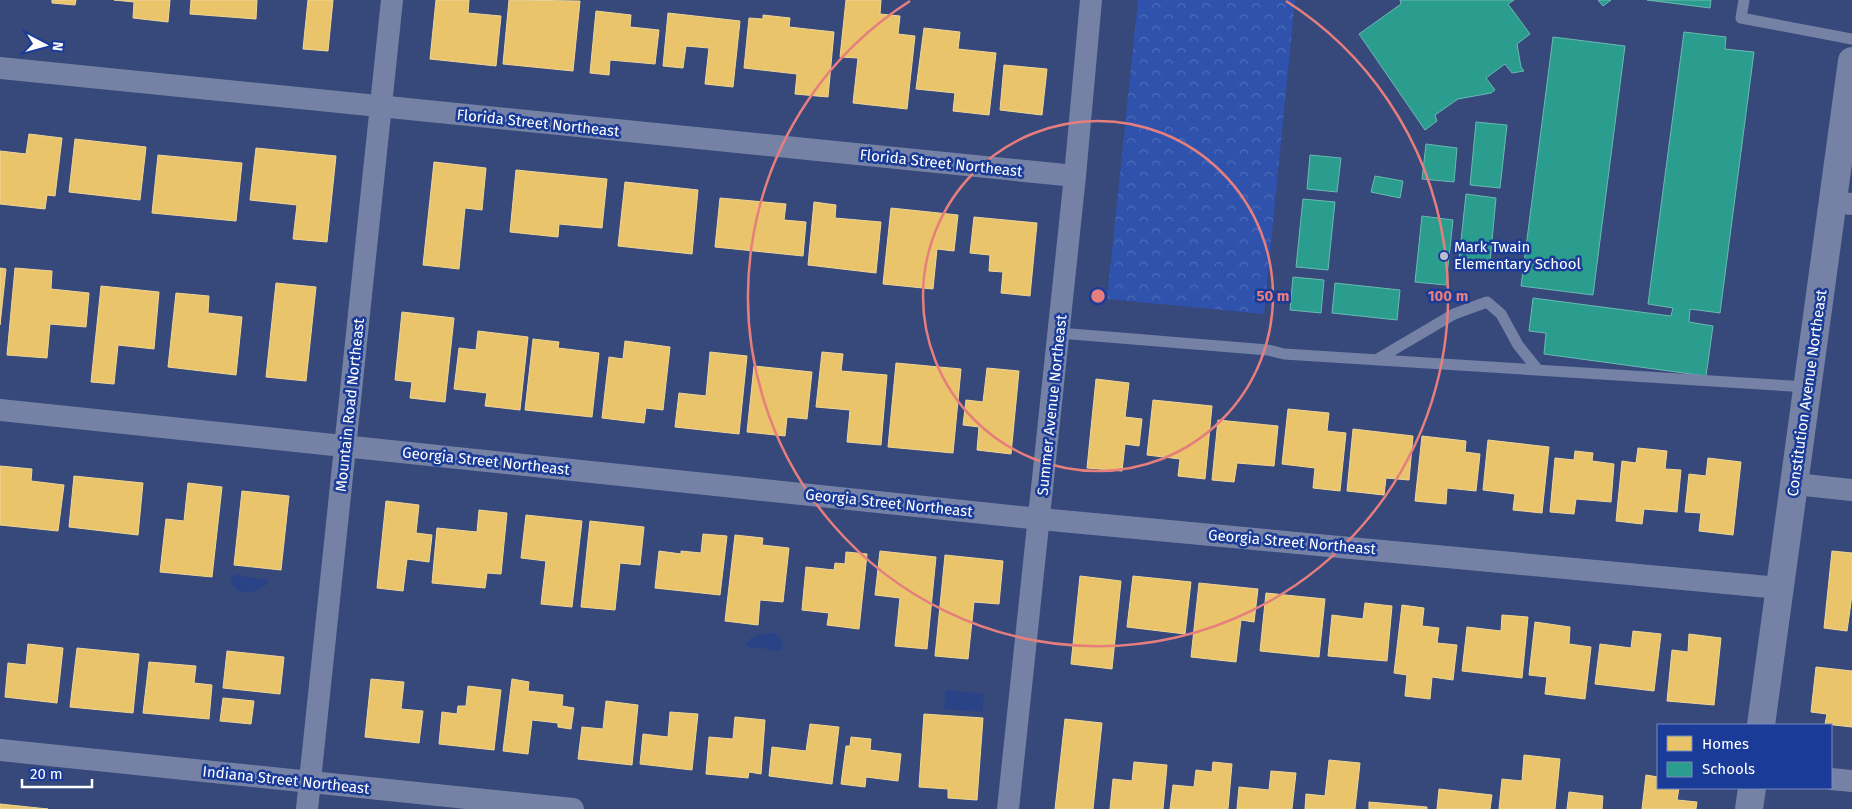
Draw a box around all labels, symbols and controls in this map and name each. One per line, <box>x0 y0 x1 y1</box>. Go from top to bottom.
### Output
north arrow <box>20 20 70 70</box>
text: N <box>48 41 66 52</box>
street label: Florida Street Northeast <box>456 106 621 141</box>
street label: Florida Street Northeast <box>859 146 1024 181</box>
place label: Mark Twain Elementary School <box>1454 238 1582 273</box>
marker: Mark Twain Elementary School <box>1438 250 1450 262</box>
centre of rings <box>1089 287 1107 305</box>
text: 50 m <box>1256 287 1290 305</box>
text: 100 m <box>1428 287 1468 305</box>
street label: Constitution Avenue Northeast <box>1784 288 1831 498</box>
street label: Summer Avenue Northeast <box>1034 313 1071 496</box>
street label: Mountain Road Northeast <box>332 317 368 493</box>
street label: Georgia Street Northeast <box>401 443 571 479</box>
street label: Georgia Street Northeast <box>804 485 974 521</box>
street label: Georgia Street Northeast <box>1207 526 1377 558</box>
legend <box>1657 724 1832 789</box>
text: Homes <box>1702 735 1749 753</box>
scale bar <box>22 756 92 788</box>
text: Schools <box>1702 760 1755 778</box>
street label: Indiana Street Northeast <box>202 762 371 798</box>
text: 20 m <box>30 765 63 783</box>

